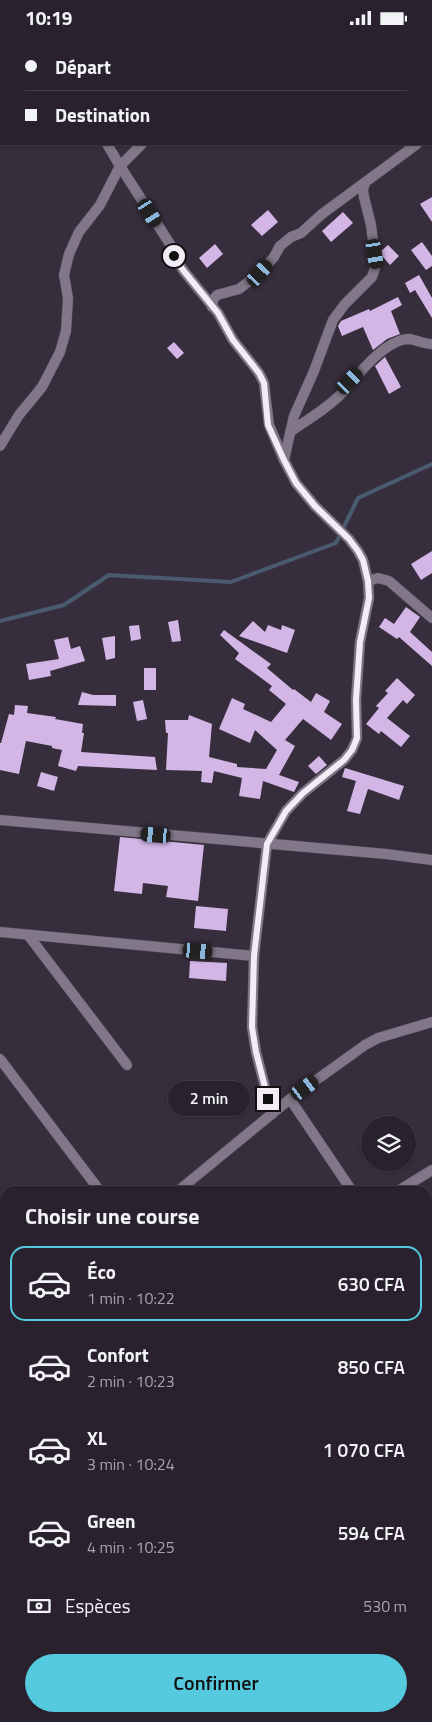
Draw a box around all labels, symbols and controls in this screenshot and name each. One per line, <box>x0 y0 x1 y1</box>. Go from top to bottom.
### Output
text: 10:19 <box>25 3 72 32</box>
text: Départ <box>55 52 111 81</box>
text: Destination <box>55 100 150 129</box>
car <box>135 196 164 230</box>
car <box>365 238 384 270</box>
route start <box>163 245 185 267</box>
car <box>244 257 275 289</box>
car <box>334 365 365 397</box>
car <box>140 826 171 844</box>
car <box>182 942 213 960</box>
car <box>288 1073 321 1103</box>
callout: 2 min <box>168 1081 250 1117</box>
text: 2 min <box>190 1086 228 1110</box>
route end <box>257 1088 279 1110</box>
map controls <box>361 1116 416 1171</box>
button: layers <box>361 1116 416 1171</box>
text: Choisir une course <box>25 1199 199 1233</box>
text: Éco <box>87 1257 116 1286</box>
icon: car <box>27 1261 72 1306</box>
text: 630 CFA <box>338 1269 405 1298</box>
text: 1 min · 10:22 <box>87 1286 175 1310</box>
text: Confort <box>87 1340 149 1369</box>
icon: car <box>27 1344 72 1389</box>
text: 850 CFA <box>338 1352 405 1381</box>
text: 2 min · 10:23 <box>87 1369 175 1393</box>
text: XL <box>87 1423 107 1452</box>
icon: car <box>27 1427 72 1472</box>
text: 1 070 CFA <box>323 1435 405 1464</box>
text: 3 min · 10:24 <box>87 1452 175 1476</box>
text: Green <box>87 1506 136 1535</box>
icon: car <box>27 1510 72 1555</box>
text: 594 CFA <box>338 1518 405 1547</box>
text: 4 min · 10:25 <box>87 1535 175 1559</box>
text: Espèces <box>65 1591 131 1620</box>
icon: cash <box>25 1592 53 1620</box>
text: 530 m <box>363 1594 407 1618</box>
button: Confirmer <box>25 1654 407 1712</box>

